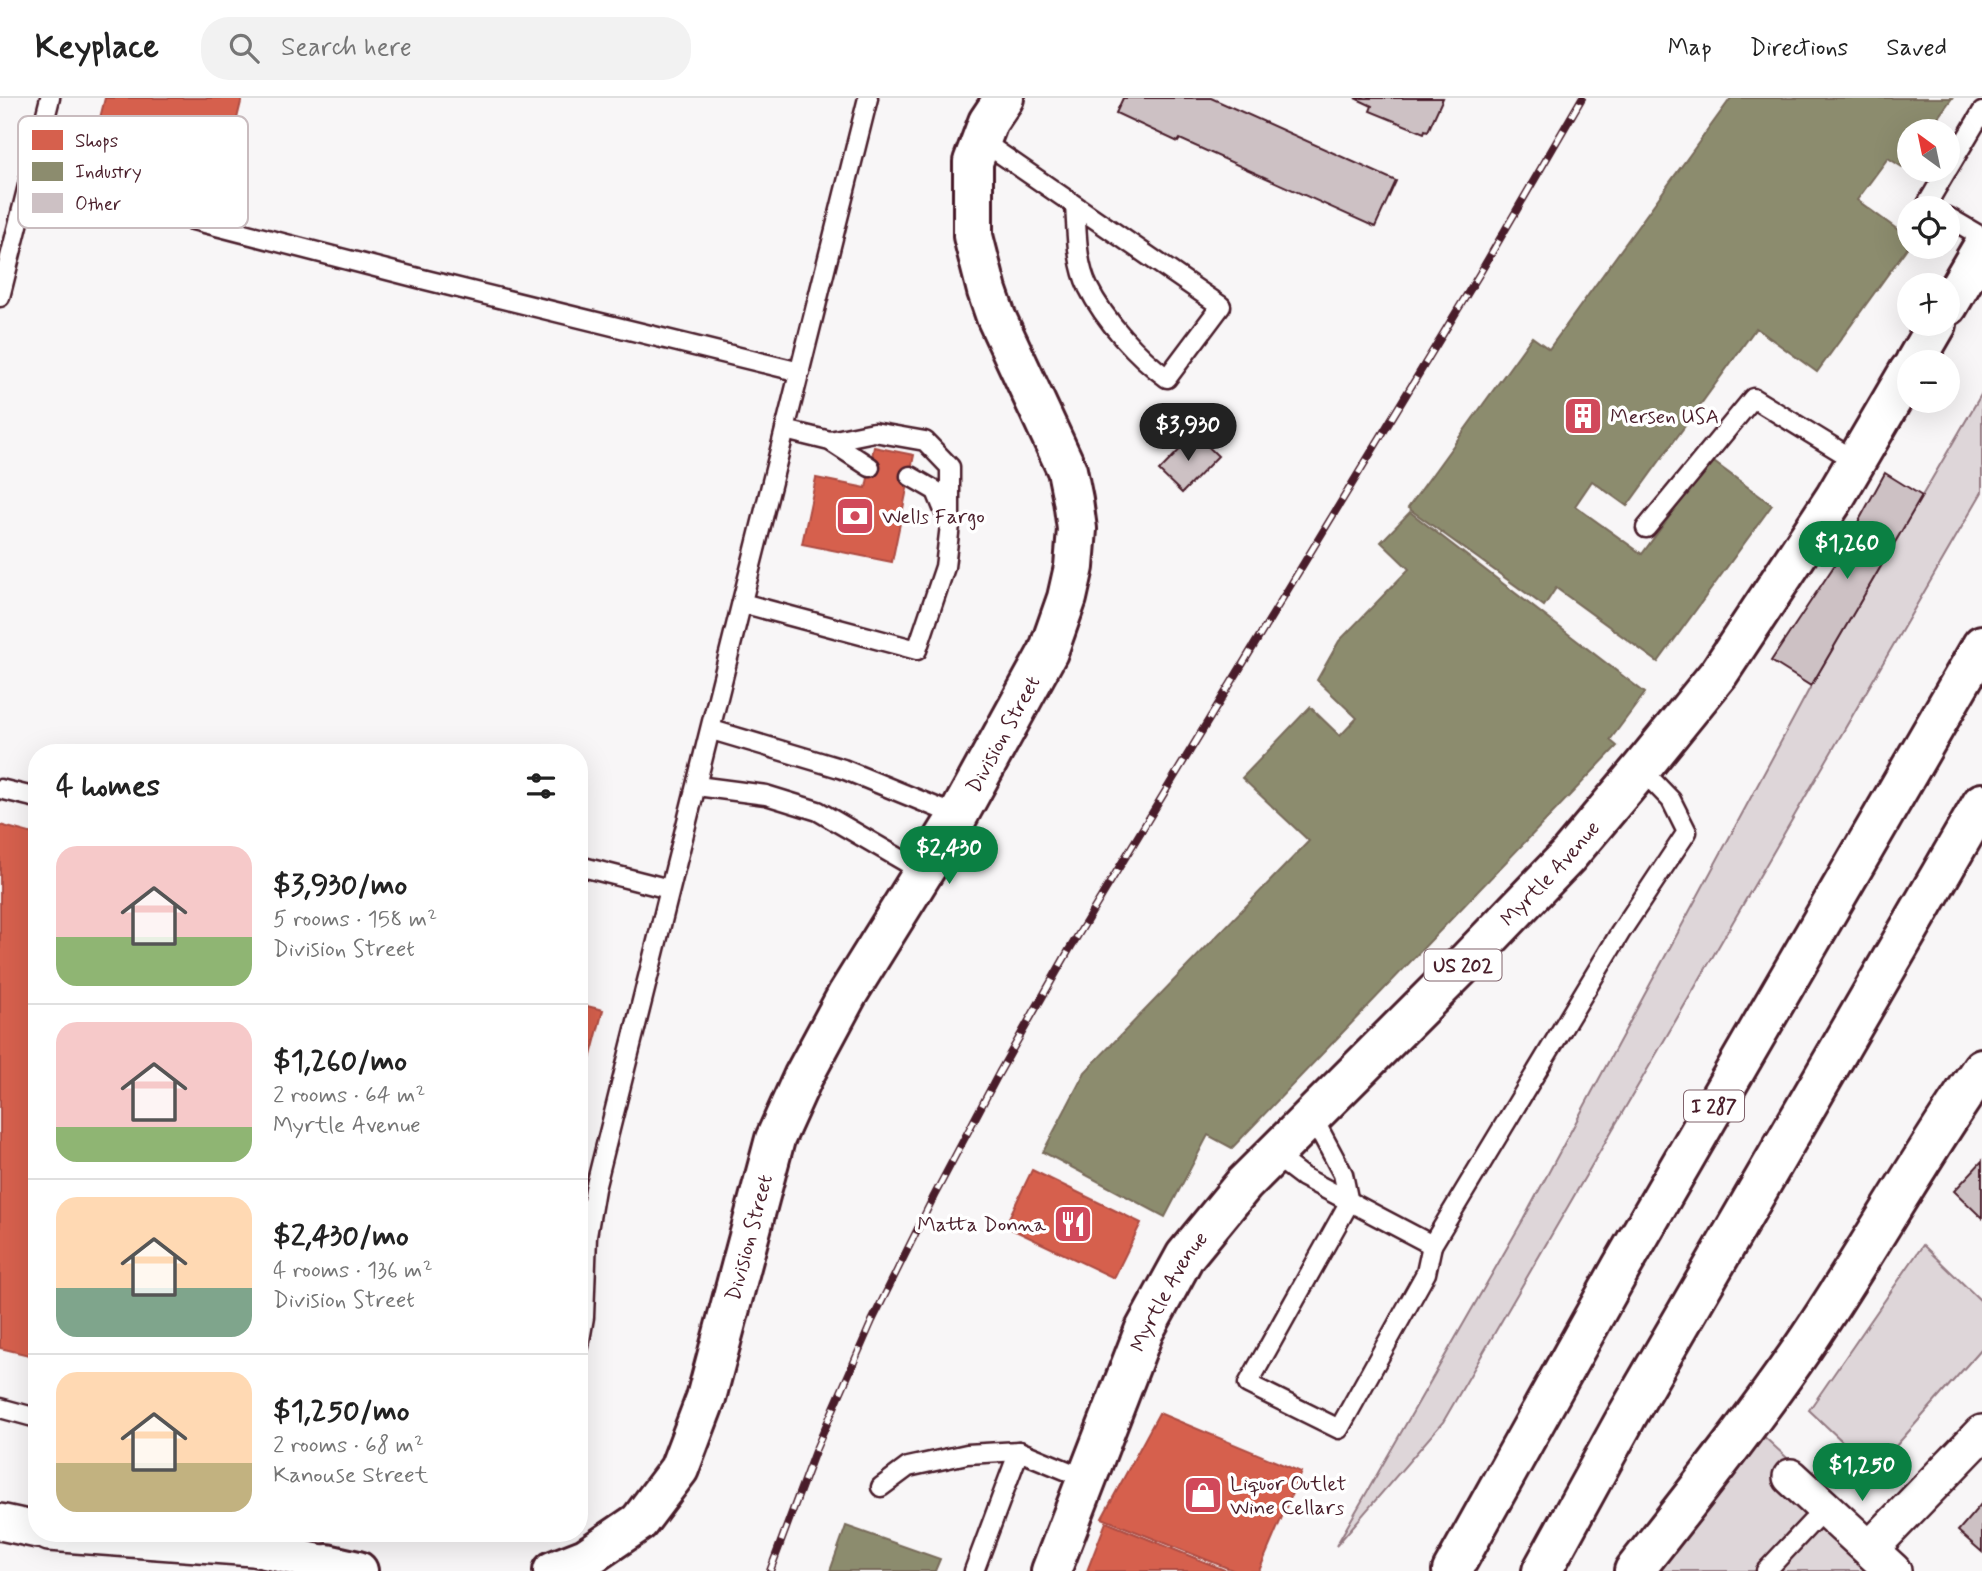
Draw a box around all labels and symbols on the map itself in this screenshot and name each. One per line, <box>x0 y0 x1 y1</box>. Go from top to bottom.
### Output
legend <box>18 116 248 228</box>
north arrow <box>1897 119 1960 182</box>
text: Shops <box>75 129 118 154</box>
text: Industry <box>75 160 142 185</box>
text: Other <box>75 192 121 217</box>
building icon: Mersen USA <box>1562 395 1604 437</box>
place label: Mersen USA <box>1610 403 1719 431</box>
pin: $3,930 <box>1131 404 1245 463</box>
bank icon: Wells Fargo <box>834 495 876 537</box>
place label: Wells Fargo <box>882 503 985 531</box>
pin: $1,260 <box>1790 522 1904 581</box>
street label: Division Street <box>960 671 1047 798</box>
street label: Myrtle Avenue <box>1495 815 1607 933</box>
pin: $2,430 <box>892 826 1006 886</box>
road number: US 202 <box>1424 950 1502 980</box>
road number: I 287 <box>1684 1090 1744 1122</box>
street label: Division Street <box>720 1171 780 1304</box>
restaurant icon: Matta Donna <box>1052 1203 1094 1245</box>
place label: Matta Donna <box>917 1211 1046 1239</box>
street label: Myrtle Avenue <box>1124 1226 1215 1356</box>
pin: $1,250 <box>1805 1444 1919 1503</box>
place label: Liquor Outlet Wine Cellars <box>1230 1470 1346 1522</box>
shop icon: Liquor Outlet Wine Cellars <box>1182 1474 1224 1516</box>

